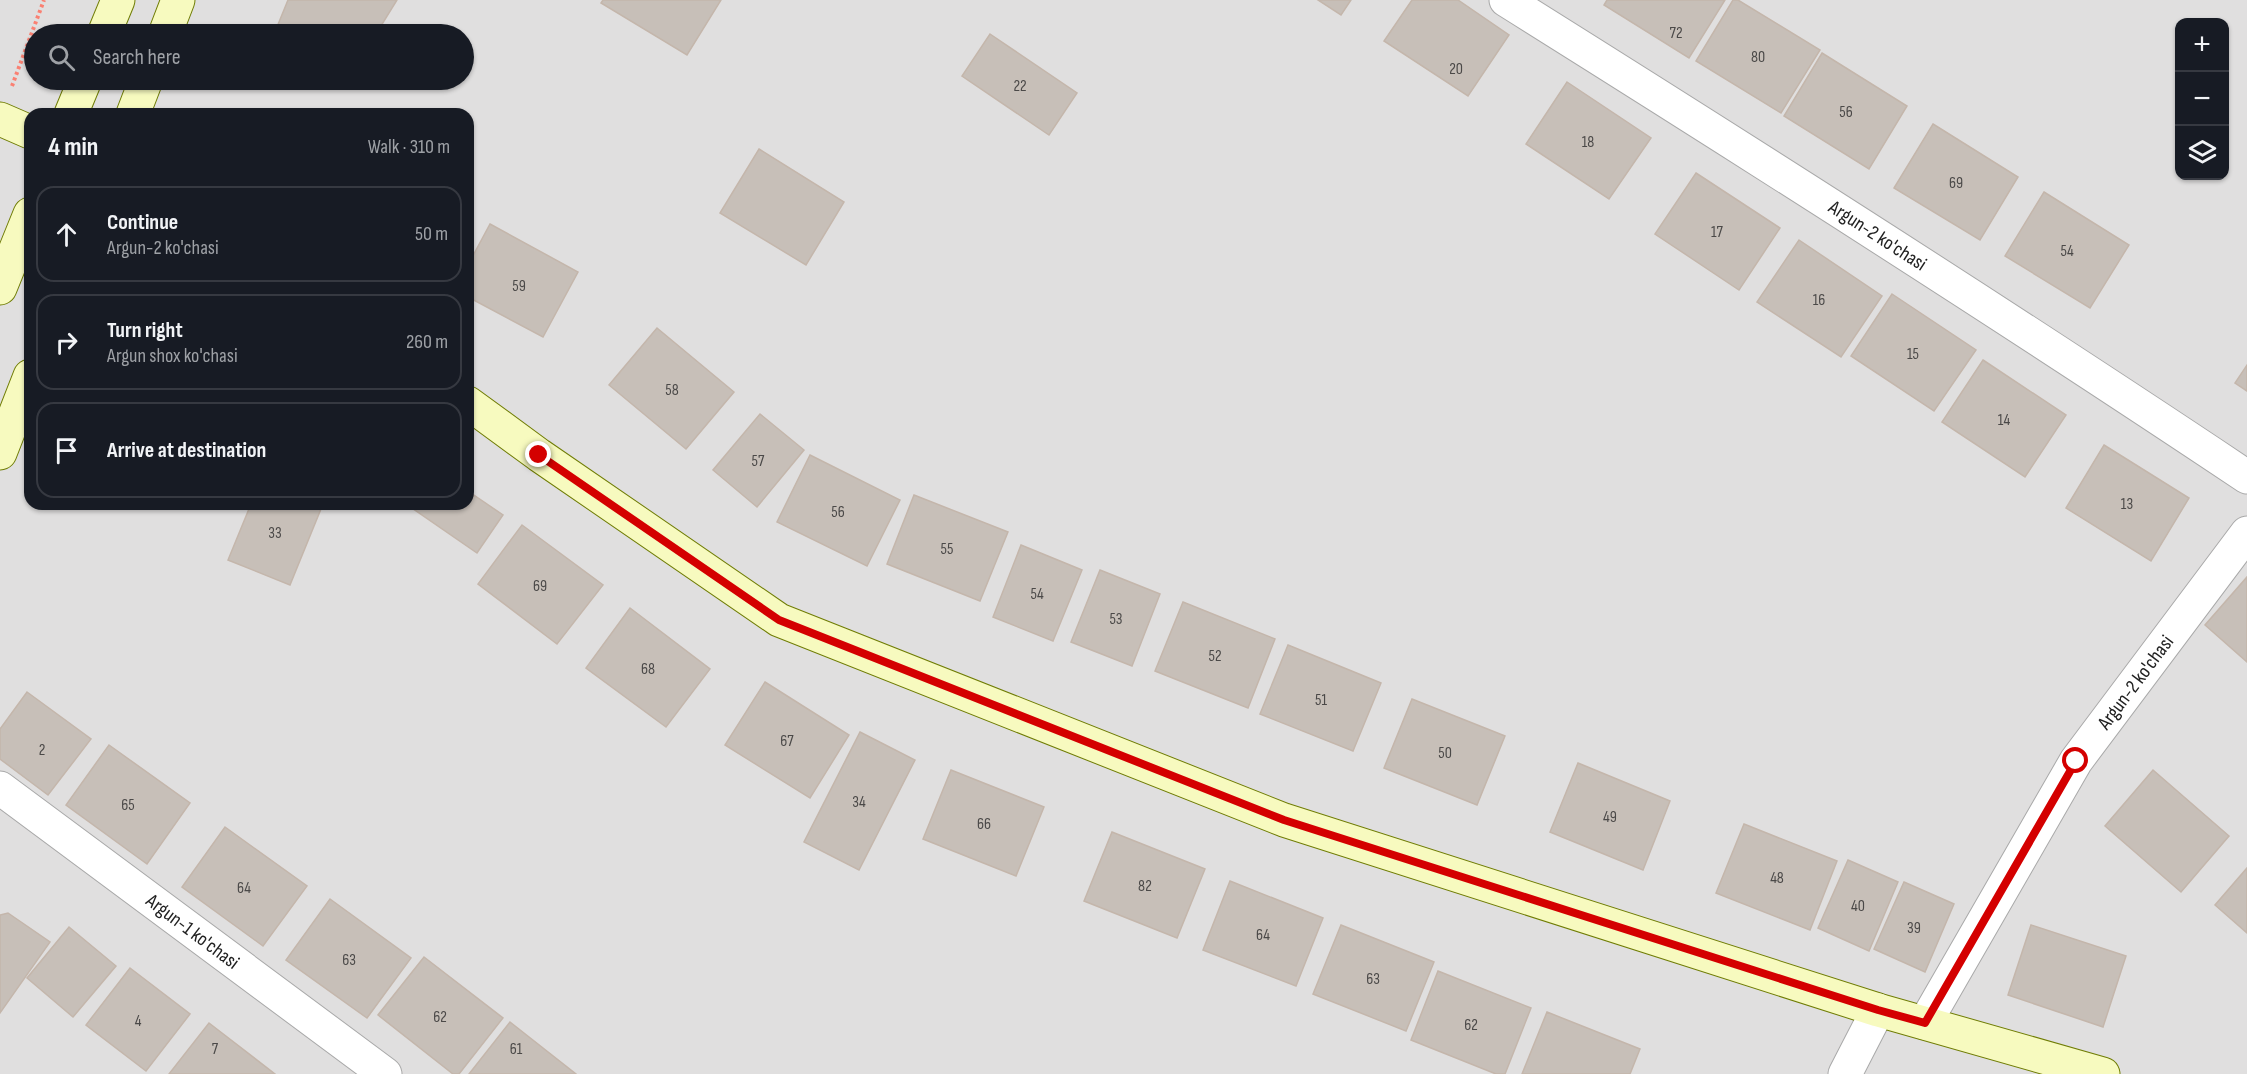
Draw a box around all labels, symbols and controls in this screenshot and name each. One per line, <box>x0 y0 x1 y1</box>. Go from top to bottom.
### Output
map controls <box>2175 18 2229 180</box>
button: + <box>2175 18 2229 72</box>
search box <box>24 24 474 90</box>
house number: 72 <box>1670 24 1682 43</box>
icon: search <box>45 41 78 74</box>
text: Search here <box>93 44 180 71</box>
house number: 80 <box>1751 48 1765 67</box>
house number: 20 <box>1449 60 1463 79</box>
button: − <box>2175 72 2229 126</box>
house number: 22 <box>1013 77 1027 96</box>
house number: 56 <box>1839 103 1853 122</box>
button: layers <box>2175 126 2229 180</box>
text: 4 min <box>48 132 98 163</box>
house number: 18 <box>1582 133 1594 152</box>
text: Walk · 310 m <box>368 135 450 159</box>
house number: 69 <box>1949 174 1963 193</box>
street label: Argun-2 ko'chasi <box>1823 195 1931 276</box>
text: Continue <box>107 209 178 236</box>
icon: ahead <box>50 218 83 251</box>
text: 50 m <box>415 222 448 246</box>
house number: 17 <box>1711 223 1724 242</box>
text: Argun-2 ko'chasi <box>107 236 219 260</box>
house number: 54 <box>2060 242 2074 261</box>
house number: 59 <box>512 277 526 296</box>
house number: 16 <box>1813 291 1825 310</box>
text: Turn right <box>107 317 183 344</box>
icon: right <box>50 326 83 359</box>
text: 260 m <box>406 330 448 354</box>
text: Argun shox ko'chasi <box>107 344 238 368</box>
house number: 15 <box>1907 345 1919 364</box>
house number: 58 <box>665 381 679 400</box>
house number: 14 <box>1998 411 2010 430</box>
icon: arrive <box>50 434 83 467</box>
text: Arrive at destination <box>107 437 266 464</box>
route end <box>525 441 551 467</box>
house number: 57 <box>752 452 765 471</box>
house number: 13 <box>2121 495 2133 514</box>
house number: 56 <box>831 503 845 522</box>
house number: 33 <box>268 524 282 543</box>
house number: 55 <box>941 540 953 559</box>
house number: 69 <box>533 577 547 596</box>
house number: 54 <box>1030 585 1044 604</box>
house number: 53 <box>1109 610 1123 629</box>
street label: Argun-2 ko'chasi <box>2092 631 2179 735</box>
house number: 52 <box>1208 647 1222 666</box>
house number: 68 <box>641 660 655 679</box>
house number: 51 <box>1315 691 1327 710</box>
house number: 67 <box>780 732 794 751</box>
house number: 2 <box>39 741 45 760</box>
house number: 50 <box>1438 744 1452 763</box>
route start <box>2062 747 2088 773</box>
house number: 34 <box>852 793 866 812</box>
house number: 65 <box>121 796 135 815</box>
house number: 49 <box>1603 808 1617 827</box>
house number: 66 <box>977 815 991 834</box>
house number: 48 <box>1770 869 1784 888</box>
house number: 82 <box>1138 877 1152 896</box>
house number: 64 <box>237 879 251 898</box>
street label: Argun-1 ko'chasi <box>140 888 244 975</box>
house number: 40 <box>1851 897 1865 916</box>
house number: 39 <box>1907 919 1921 938</box>
house number: 64 <box>1256 926 1270 945</box>
house number: 63 <box>342 951 356 970</box>
house number: 63 <box>1366 970 1380 989</box>
house number: 62 <box>433 1008 447 1027</box>
house number: 4 <box>135 1012 142 1031</box>
house number: 62 <box>1464 1016 1478 1035</box>
house number: 7 <box>212 1040 219 1059</box>
house number: 61 <box>510 1040 523 1059</box>

